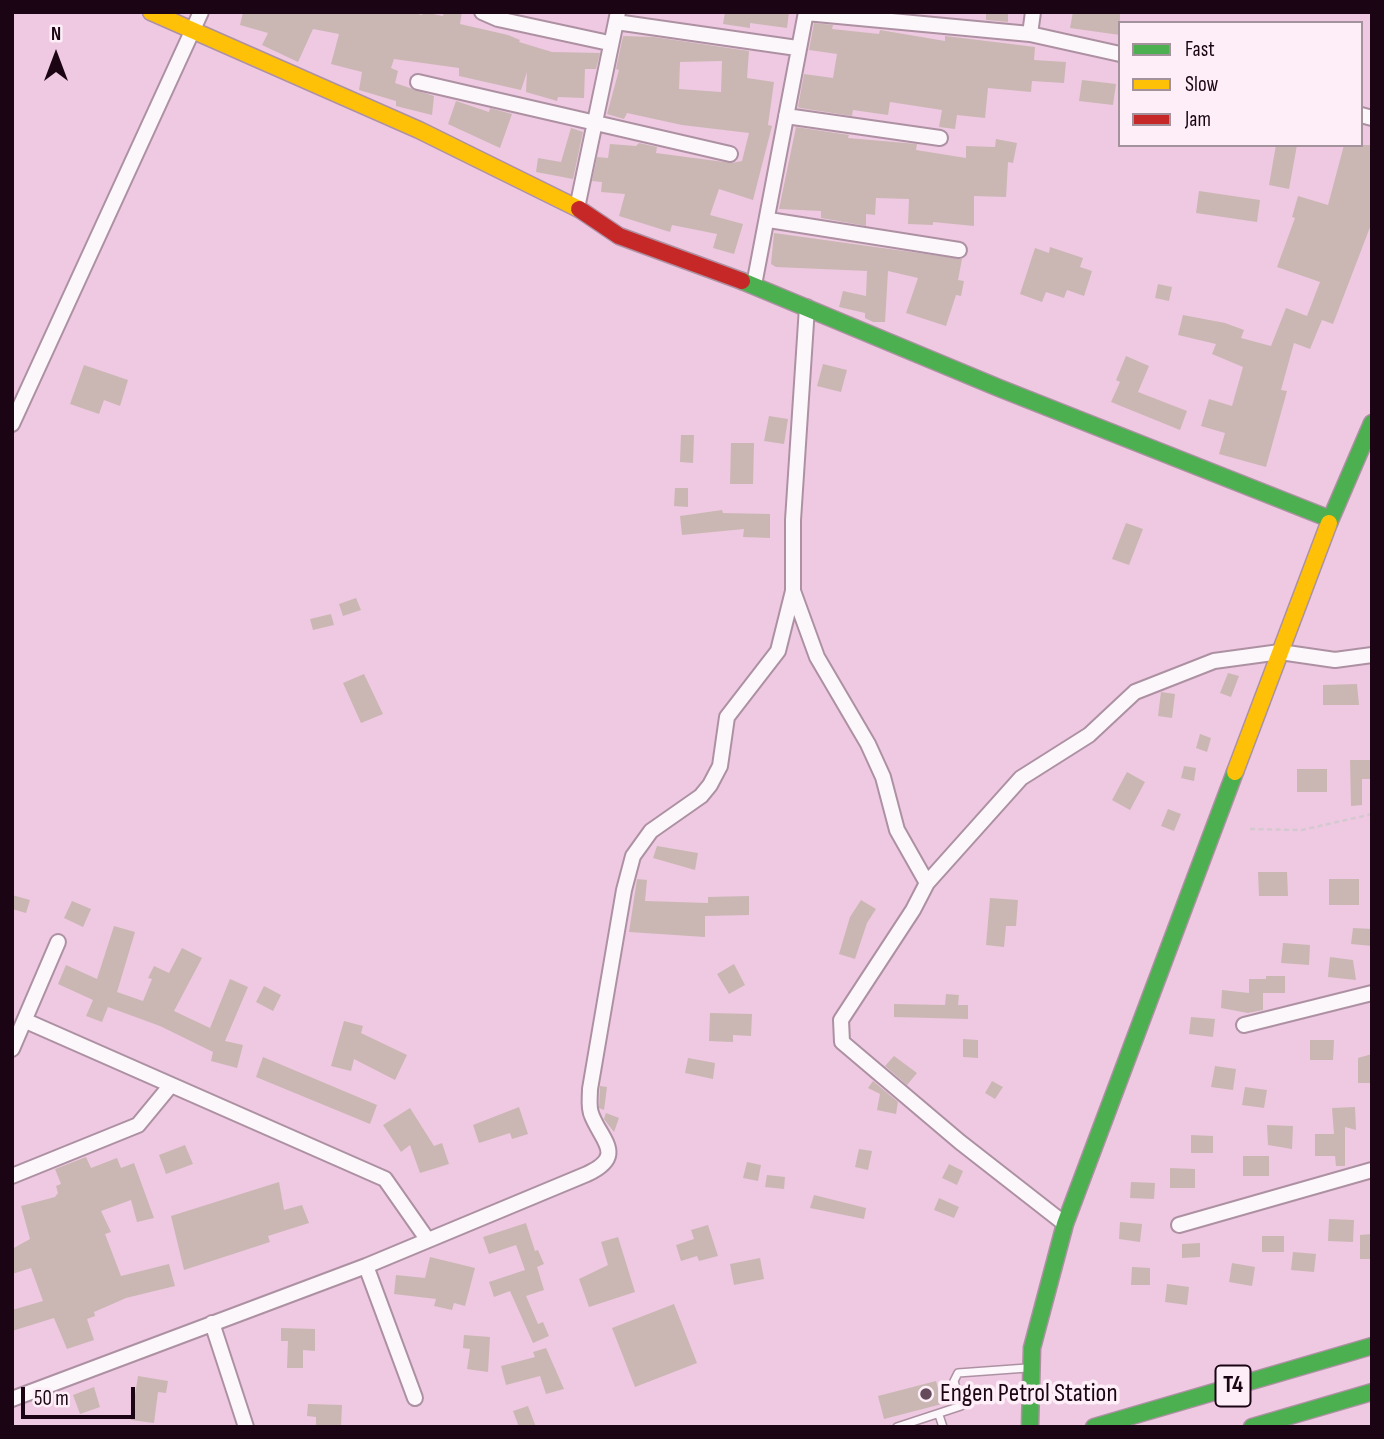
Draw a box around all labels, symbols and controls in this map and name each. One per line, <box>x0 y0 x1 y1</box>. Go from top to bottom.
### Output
north arrow <box>21 21 91 91</box>
legend <box>1118 21 1363 147</box>
text: N <box>51 23 61 46</box>
text: Fast <box>1185 37 1215 62</box>
text: Slow <box>1185 72 1218 97</box>
text: Jam <box>1185 107 1211 132</box>
road number: T4 <box>1216 1366 1250 1406</box>
scale bar <box>24 1372 138 1416</box>
place label: Engen Petrol Station <box>940 1378 1118 1410</box>
text: 50 m <box>34 1386 69 1411</box>
marker: Engen Petrol Station <box>918 1386 934 1402</box>

